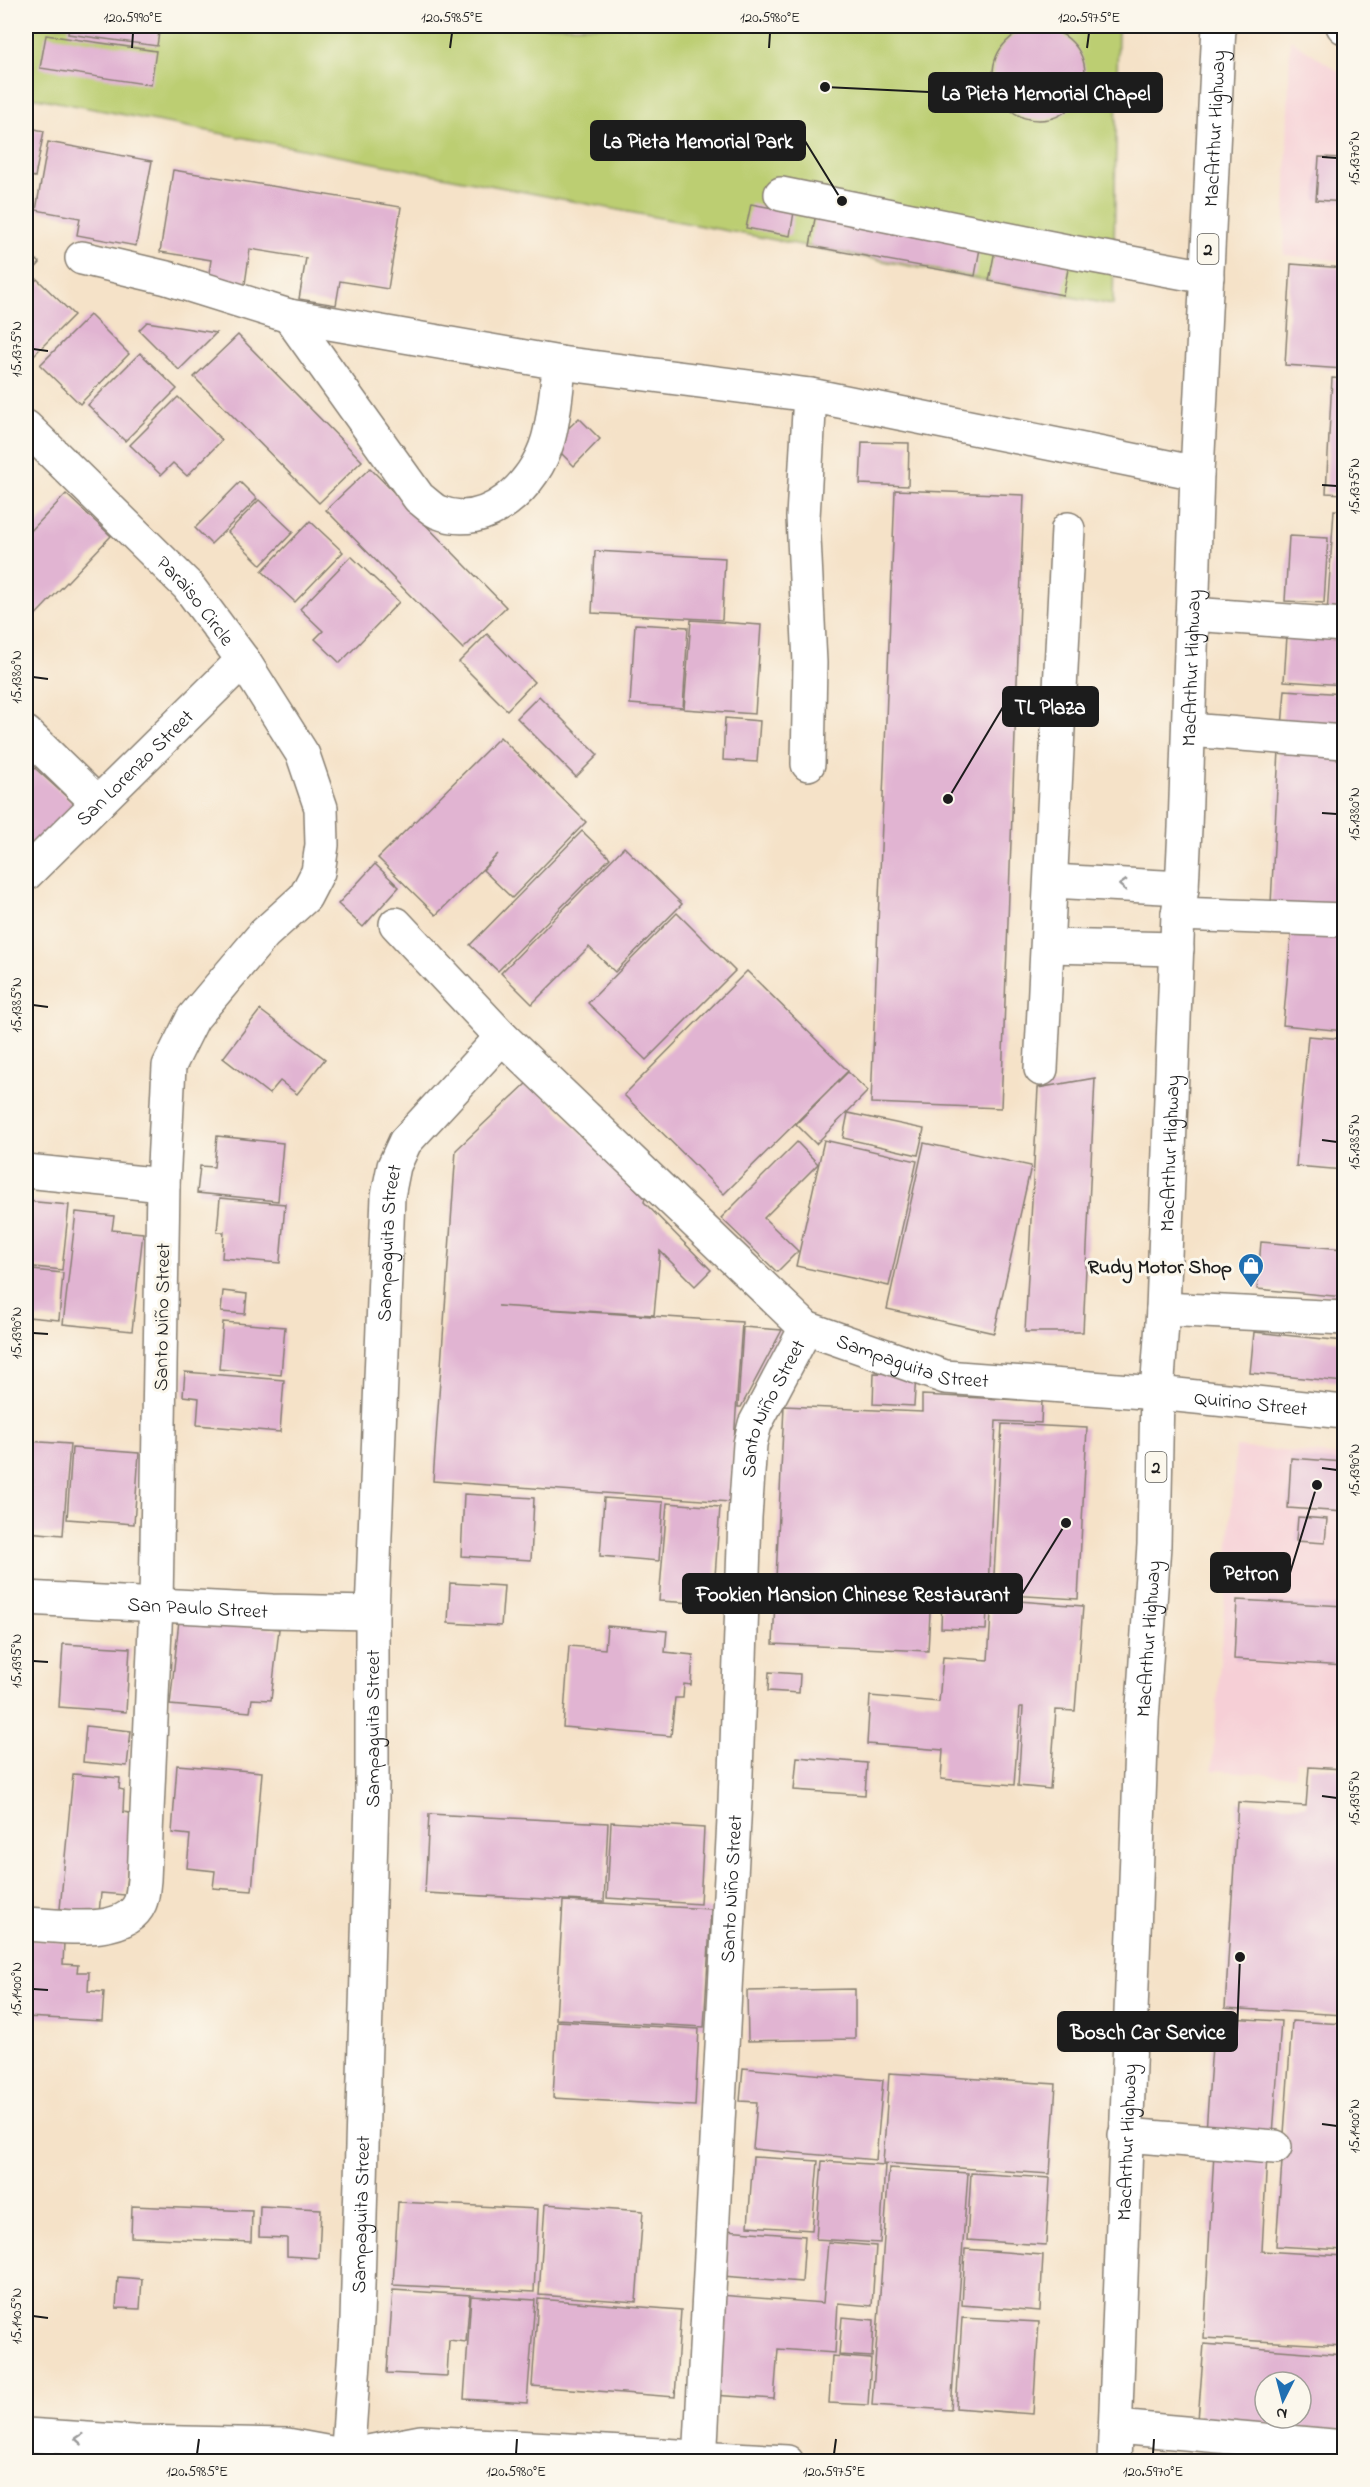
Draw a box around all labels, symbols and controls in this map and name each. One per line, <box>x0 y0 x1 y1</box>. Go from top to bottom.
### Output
text: 120.5990°E <box>104 7 162 29</box>
text: 120.5985°E <box>421 7 483 29</box>
text: 120.5980°E <box>740 7 800 29</box>
text: 120.5975°E <box>1058 7 1120 29</box>
street label: MacArthur Highway <box>1198 49 1235 208</box>
callout: La Pieta Memorial Chapel <box>929 73 1162 112</box>
text: La Pieta Memorial Chapel <box>941 80 1151 110</box>
callout: La Pieta Memorial Park <box>591 121 805 160</box>
text: La Pieta Memorial Park <box>603 128 794 158</box>
text: 15.1370°N <box>1344 131 1366 185</box>
road number: 2 <box>1198 234 1218 264</box>
text: 15.1375°N <box>6 321 28 377</box>
text: 15.1375°N <box>1344 458 1366 514</box>
street label: Paraiso Circle <box>148 550 240 653</box>
street label: MacArthur Highway <box>1176 589 1210 747</box>
text: 15.1380°N <box>6 650 28 704</box>
callout: TL Plaza <box>1003 687 1098 726</box>
text: TL Plaza <box>1015 694 1085 724</box>
street label: San Lorenzo Street <box>70 704 202 834</box>
text: 15.1380°N <box>1344 787 1366 841</box>
one-way arrow <box>1119 878 1128 891</box>
text: 15.1385°N <box>6 977 28 1033</box>
street label: MacArthur Highway <box>1154 1074 1189 1232</box>
text: 15.1385°N <box>1344 1114 1366 1170</box>
street label: Sampaguita Street <box>371 1162 411 1322</box>
street label: Santo Niño Street <box>148 1242 179 1391</box>
shop icon: Rudy Motor Shop <box>1236 1251 1266 1289</box>
place label: Rudy Motor Shop <box>1088 1254 1232 1284</box>
text: 15.1390°N <box>6 1307 28 1359</box>
street label: Sampaguita Street <box>832 1328 990 1397</box>
street label: Santo Niño Street <box>736 1335 814 1479</box>
street label: Quirino Street <box>1193 1385 1309 1425</box>
text: 15.1390°N <box>1344 1444 1366 1496</box>
road number: 2 <box>1146 1452 1166 1482</box>
callout: Petron <box>1211 1553 1290 1592</box>
street label: MacArthur Highway <box>1130 1559 1170 1718</box>
text: Petron <box>1223 1560 1279 1590</box>
callout: Fookien Mansion Chinese Restaurant <box>683 1574 1022 1613</box>
text: Fookien Mansion Chinese Restaurant <box>695 1581 1011 1611</box>
street label: San Paulo Street <box>127 1591 269 1628</box>
text: 15.1395°N <box>6 1634 28 1688</box>
street label: Sampaguita Street <box>360 1649 390 1808</box>
text: 15.1395°N <box>1344 1771 1366 1825</box>
street label: Santo Niño Street <box>714 1814 751 1964</box>
text: 15.1400°N <box>6 1962 28 2016</box>
callout: Bosch Car Service <box>1058 2012 1237 2051</box>
text: Bosch Car Service <box>1070 2019 1226 2049</box>
street label: MacArthur Highway <box>1111 2063 1146 2221</box>
text: 15.1400°N <box>1344 2099 1366 2153</box>
street label: Sampaguita Street <box>346 2135 379 2294</box>
text: 15.1405°N <box>6 2288 28 2344</box>
north arrow <box>1253 2370 1313 2430</box>
text: N <box>1275 2400 1288 2425</box>
one-way arrow <box>75 2432 84 2445</box>
text: 120.5985°E <box>166 2461 228 2483</box>
text: 120.5980°E <box>486 2461 546 2483</box>
text: 120.5975°E <box>803 2461 865 2483</box>
text: 120.5970°E <box>1123 2461 1183 2483</box>

